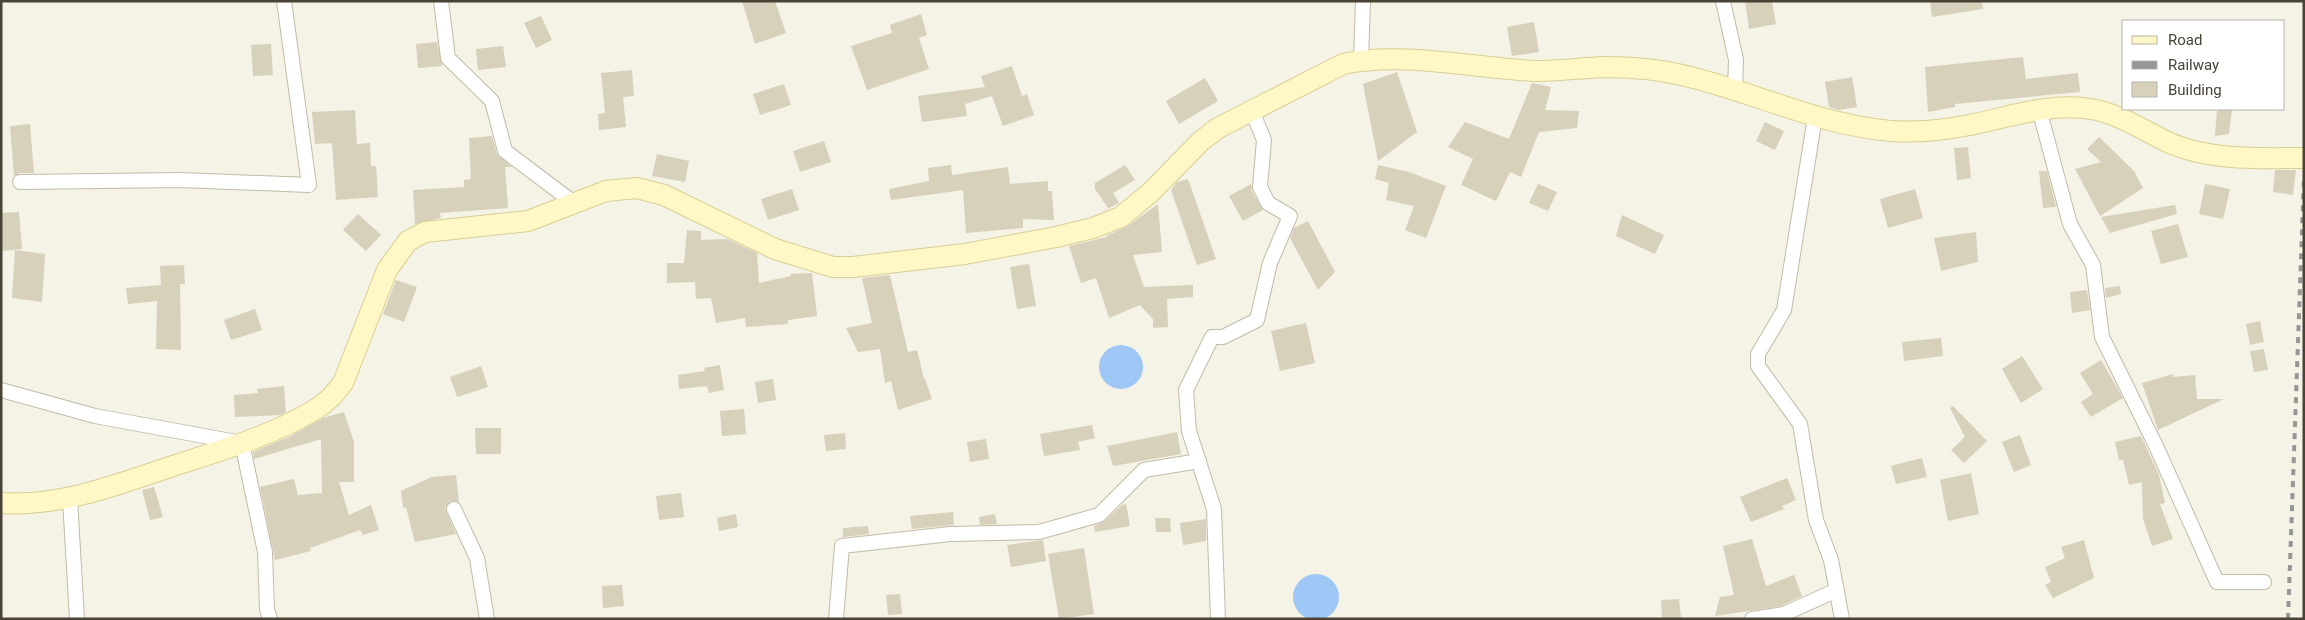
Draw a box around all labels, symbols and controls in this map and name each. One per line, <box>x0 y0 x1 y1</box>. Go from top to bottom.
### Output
legend <box>2122 20 2285 110</box>
text: Road <box>2168 31 2202 49</box>
text: Railway <box>2168 56 2219 74</box>
text: Building <box>2168 81 2222 99</box>

